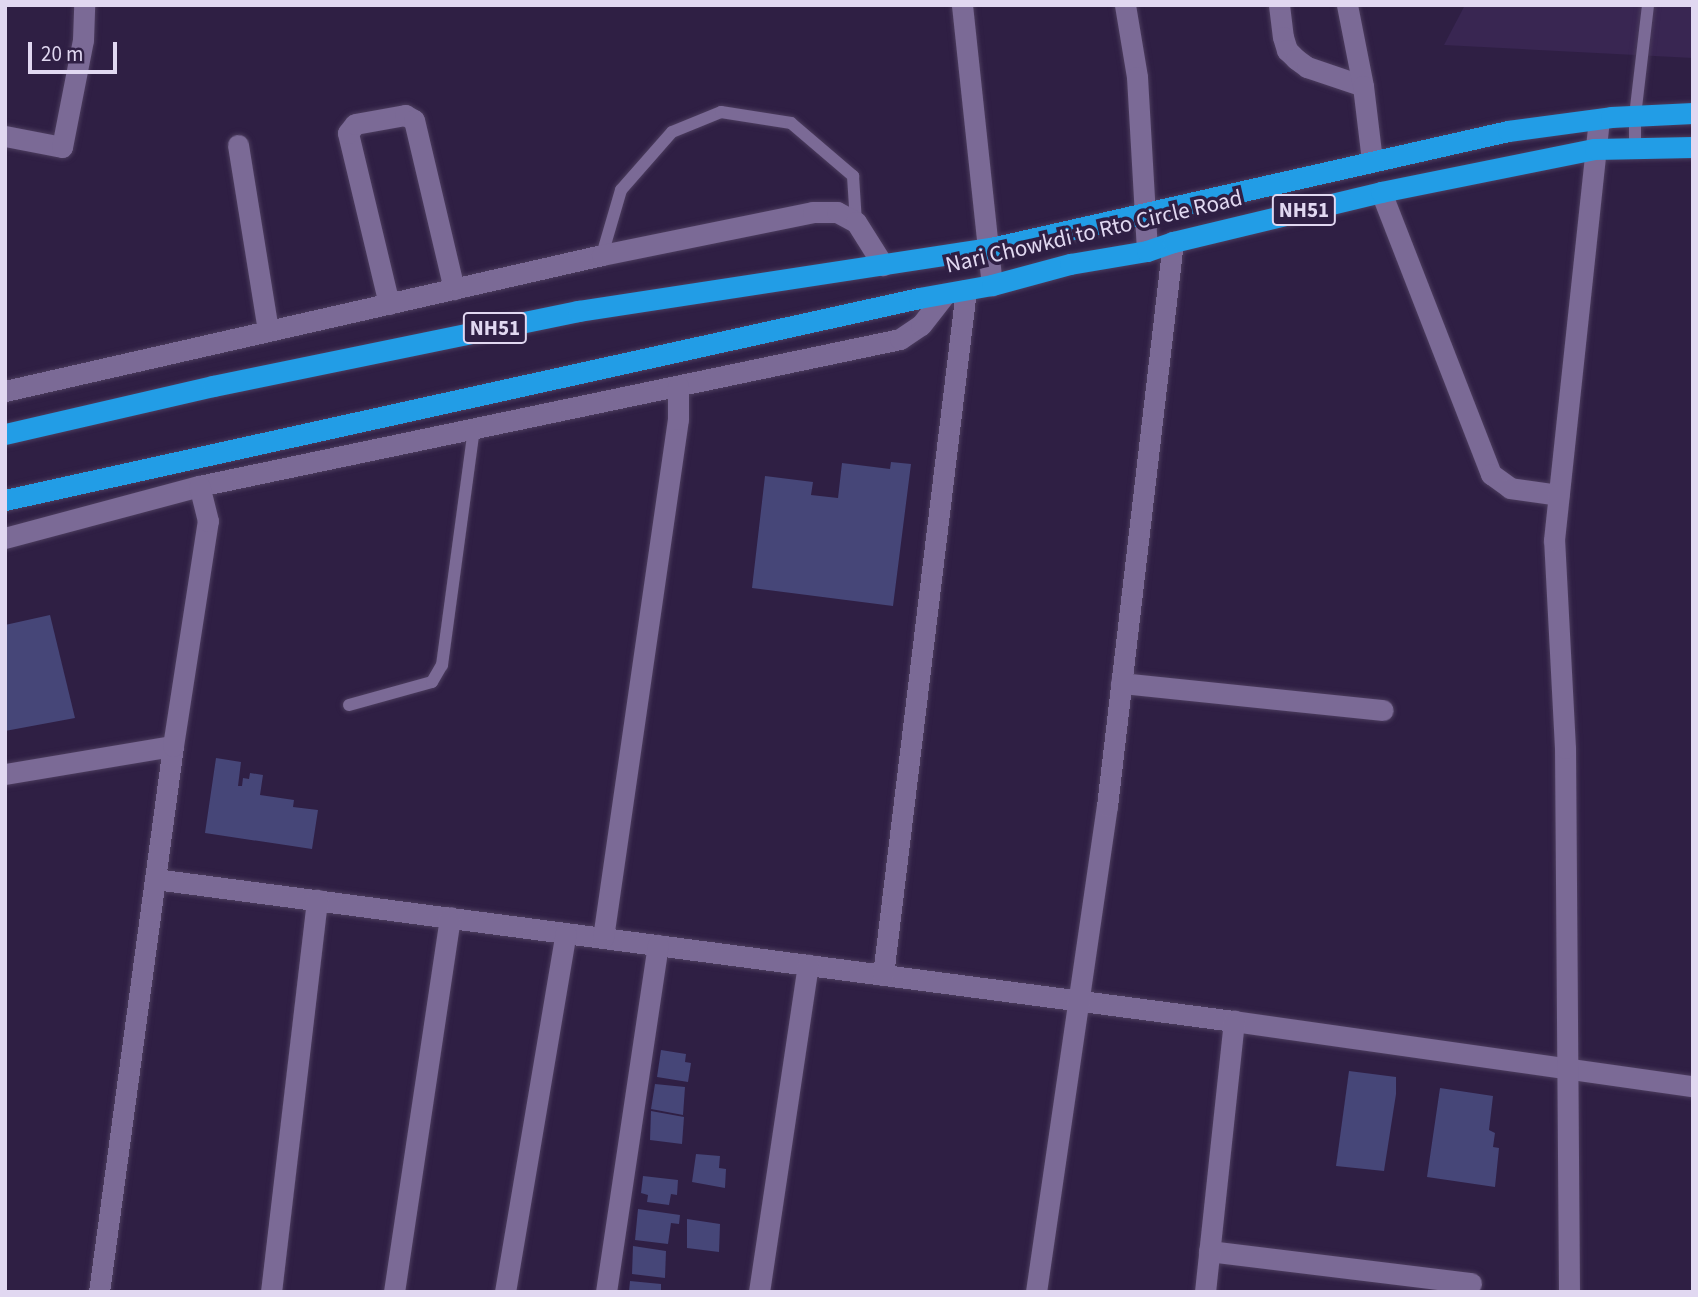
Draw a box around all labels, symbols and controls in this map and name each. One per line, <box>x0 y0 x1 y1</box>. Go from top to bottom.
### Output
scale bar <box>32 28 121 72</box>
text: 20 m <box>41 39 83 69</box>
street label: Nari Chowkdi to Rto Circle Road <box>943 184 1245 280</box>
road number: NH51 <box>1271 192 1337 228</box>
road number: NH51 <box>462 310 528 346</box>

